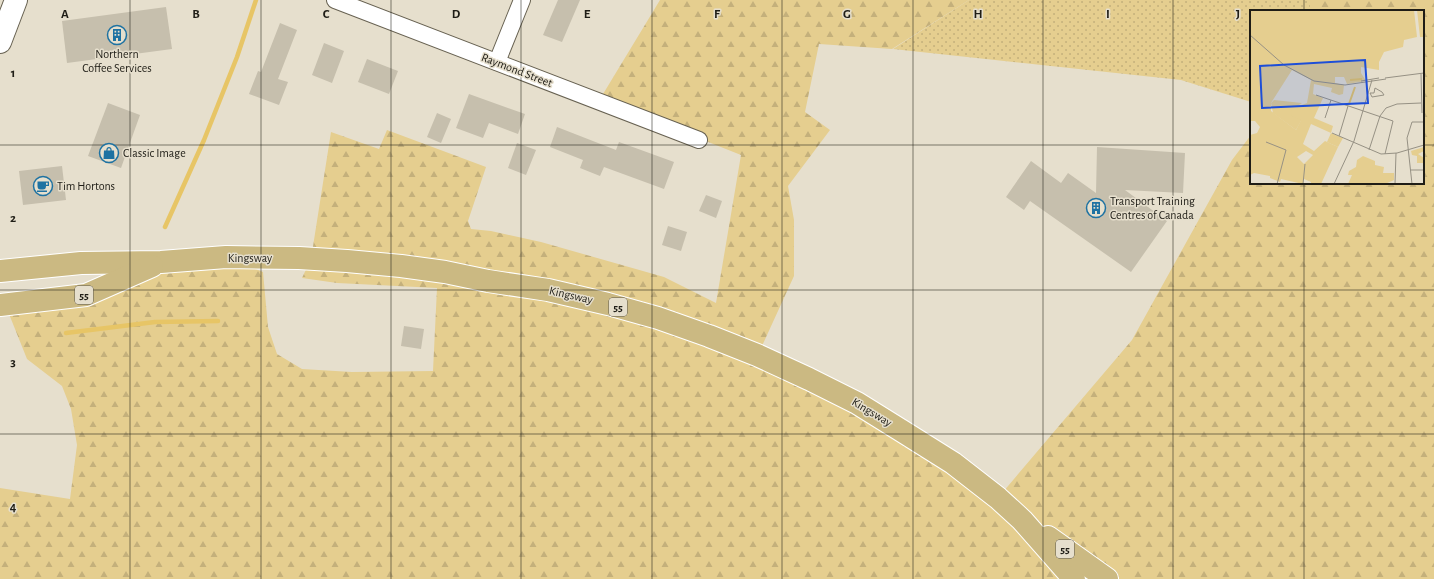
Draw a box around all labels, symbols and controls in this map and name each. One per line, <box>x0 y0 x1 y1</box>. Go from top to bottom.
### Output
text: A <box>61 8 69 21</box>
text: B <box>192 8 200 21</box>
text: C <box>323 8 330 21</box>
text: D <box>452 8 461 21</box>
text: E <box>584 8 591 21</box>
text: F <box>714 8 721 21</box>
text: G <box>843 8 851 21</box>
text: H <box>973 8 983 21</box>
text: I <box>1106 8 1110 21</box>
text: J <box>1236 8 1240 21</box>
inset map <box>1250 10 1424 184</box>
building icon: Northern Coffee Services <box>106 24 128 46</box>
place label: Northern Coffee Services <box>82 48 152 74</box>
street label: Raymond Street <box>480 51 554 90</box>
text: 1 <box>11 67 15 80</box>
shop icon: Classic Image <box>98 142 120 164</box>
place label: Classic Image <box>123 147 186 159</box>
cafe icon: Tim Hortons <box>32 175 54 197</box>
place label: Tim Hortons <box>57 180 115 192</box>
place label: Transport Training Centres of Canada <box>1110 195 1195 221</box>
building icon: Transport Training Centres of Canada <box>1085 197 1107 219</box>
text: 2 <box>10 212 16 225</box>
street label: Kingsway <box>228 252 272 265</box>
street label: Kingsway <box>548 284 594 307</box>
road number: 55 <box>75 286 93 304</box>
road number: 55 <box>609 298 627 316</box>
text: 3 <box>10 356 16 369</box>
street label: Kingsway <box>849 395 894 429</box>
text: 4 <box>10 501 17 514</box>
road number: 55 <box>1056 540 1074 558</box>

